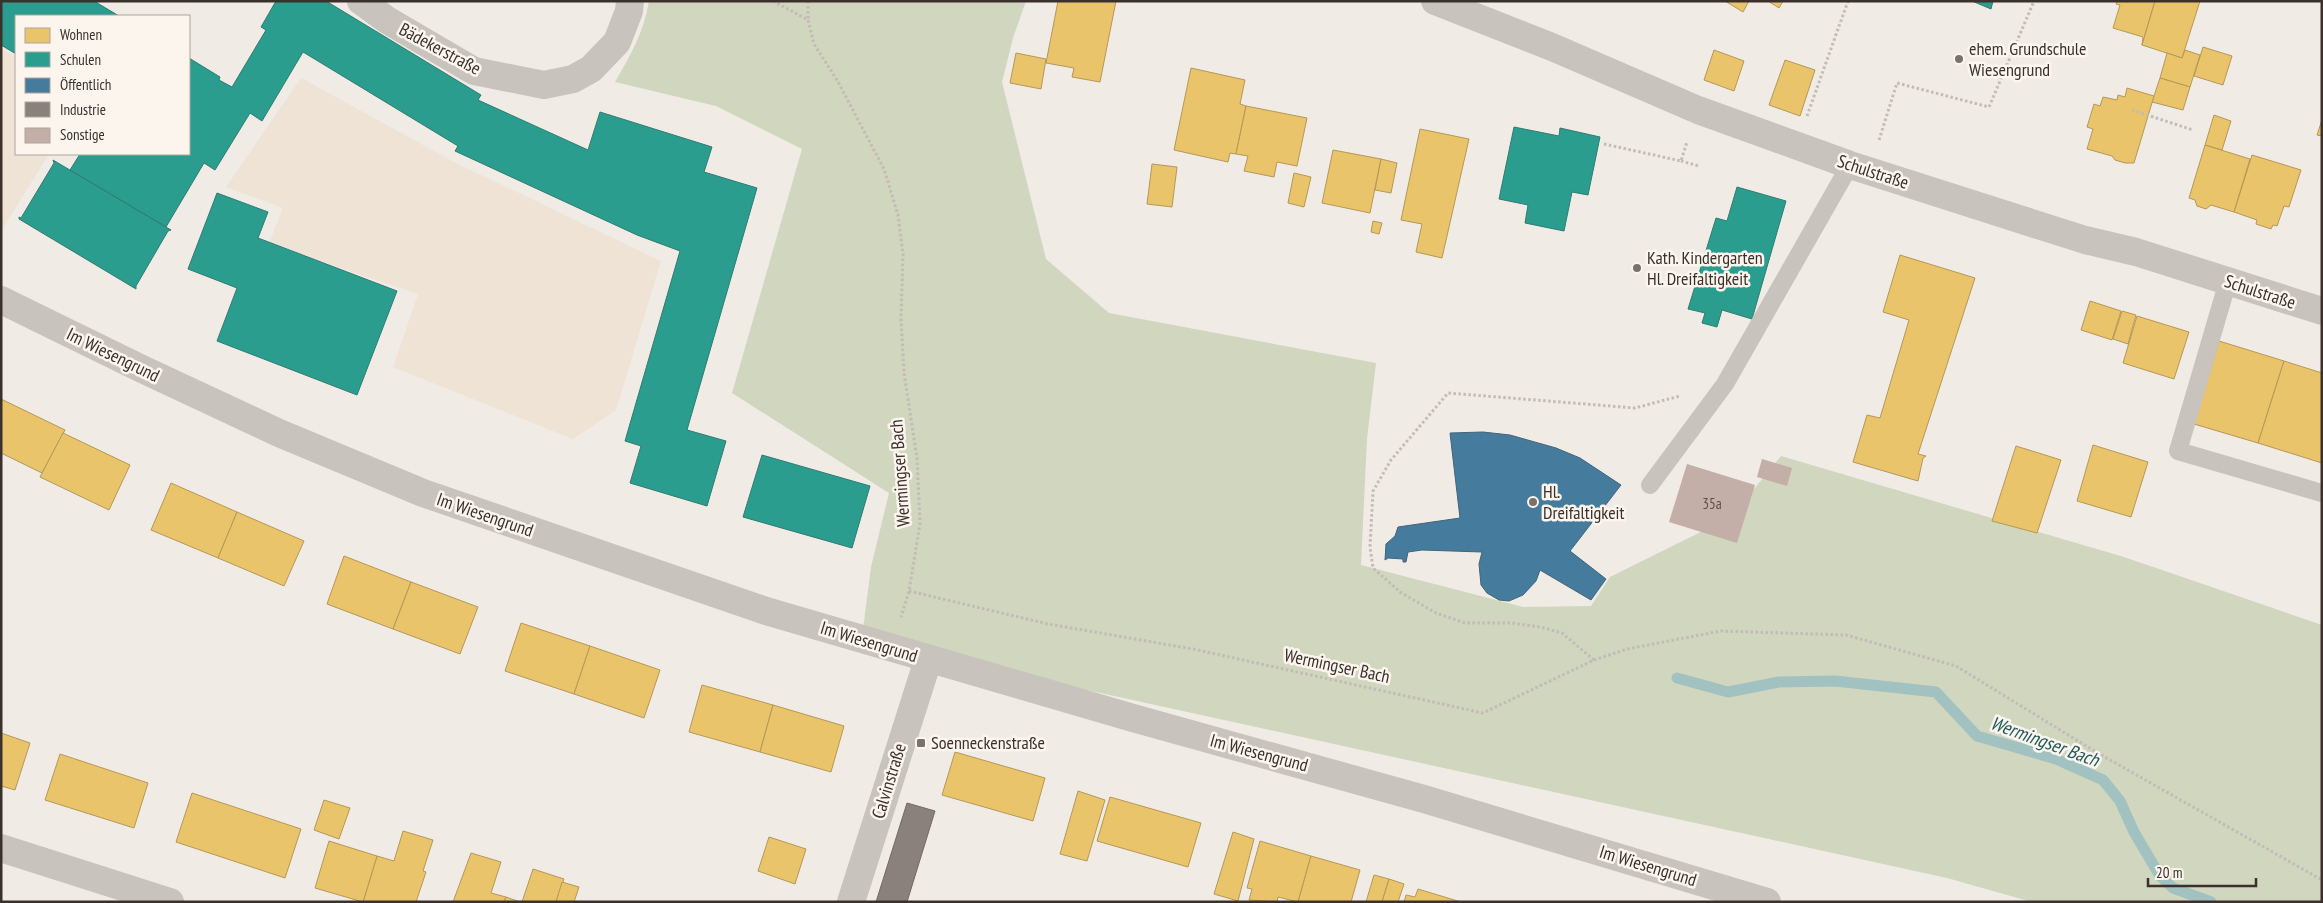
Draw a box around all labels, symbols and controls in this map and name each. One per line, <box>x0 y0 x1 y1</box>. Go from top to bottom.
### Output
legend <box>15 15 190 155</box>
street label: Bädekerstraße <box>395 17 485 80</box>
text: Wohnen <box>60 25 102 44</box>
place label: ehem. Grundschule Wiesengrund <box>1969 37 2087 81</box>
text: Schulen <box>60 50 101 69</box>
marker: ehem. Grundschule Wiesengrund <box>1953 53 1965 65</box>
text: Öffentlich <box>60 75 111 94</box>
text: Industrie <box>60 100 106 119</box>
text: Sonstige <box>60 125 105 144</box>
street label: Schulstraße <box>1835 149 1912 194</box>
place label: Kath. Kindergarten Hl. Dreifaltigkeit <box>1647 246 1763 290</box>
marker: Kath. Kindergarten Hl. Dreifaltigkeit <box>1631 262 1643 274</box>
street label: Schulstraße <box>2222 269 2299 314</box>
street label: Im Wiesengrund <box>63 322 163 387</box>
street label: Wermingser Bach <box>884 419 915 527</box>
place label: Hl. Dreifaltigkeit <box>1543 480 1625 524</box>
street label: Im Wiesengrund <box>434 487 536 542</box>
house number: 35a <box>1702 494 1722 513</box>
marker: Hl. Dreifaltigkeit <box>1527 496 1539 508</box>
street label: Im Wiesengrund <box>818 616 921 667</box>
street label: Wermingser Bach <box>1282 643 1392 688</box>
water label: Wermingser Bach <box>1988 710 2104 772</box>
street label: Im Wiesengrund <box>1208 728 1311 777</box>
place label: Soenneckenstraße <box>931 731 1045 754</box>
marker: Soenneckenstraße <box>915 737 927 749</box>
street label: Calvinstraße <box>866 740 911 821</box>
street label: Im Wiesengrund <box>1597 840 1700 891</box>
scale bar <box>2148 856 2256 888</box>
text: 20 m <box>2156 863 2182 882</box>

